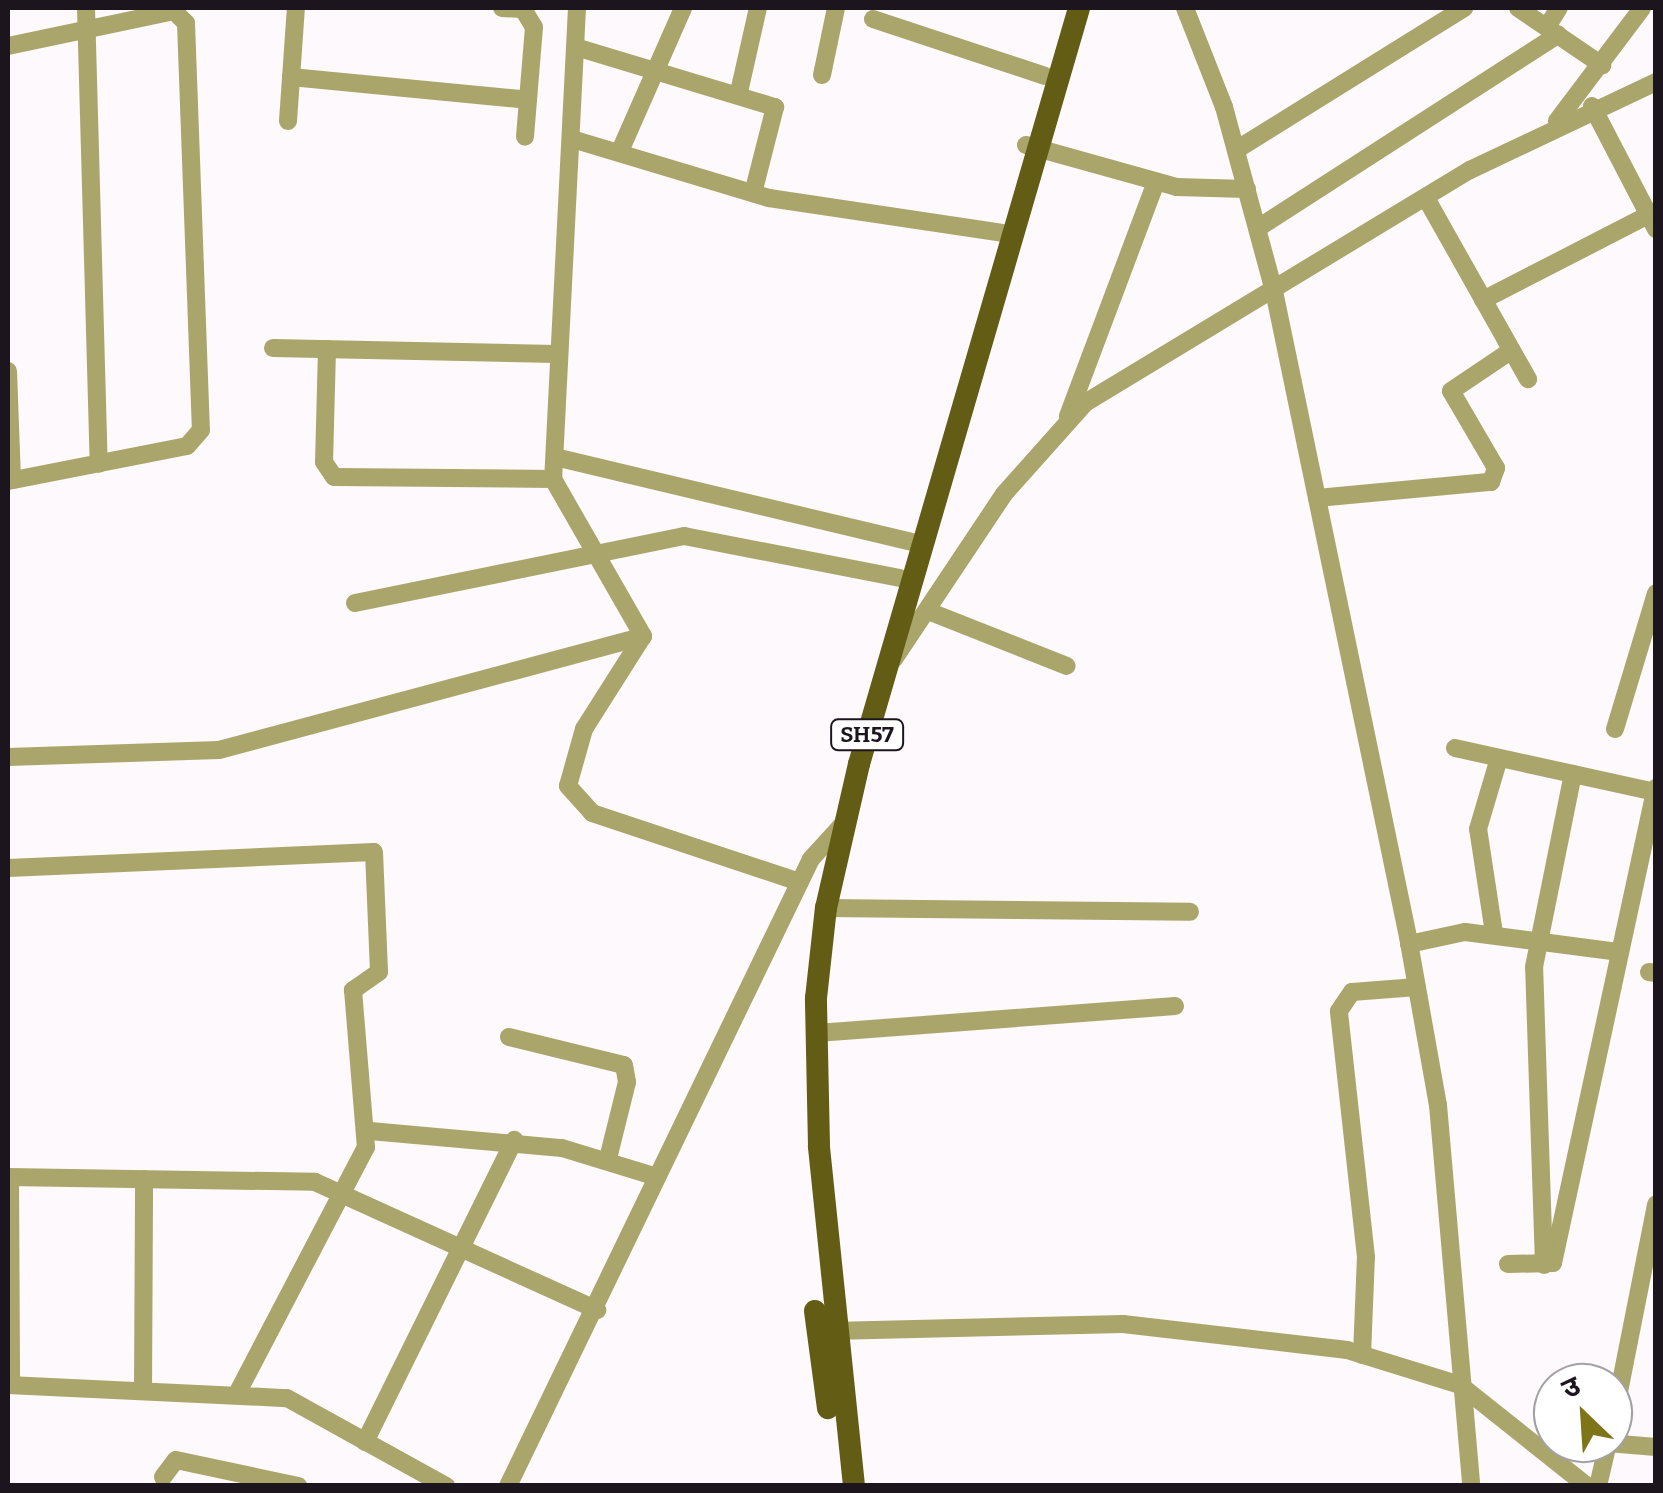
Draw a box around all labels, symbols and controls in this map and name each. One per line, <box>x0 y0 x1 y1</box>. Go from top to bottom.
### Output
road number: SH57 <box>830 718 904 752</box>
north arrow <box>1533 1363 1633 1463</box>
text: उ <box>1557 1369 1585 1406</box>

